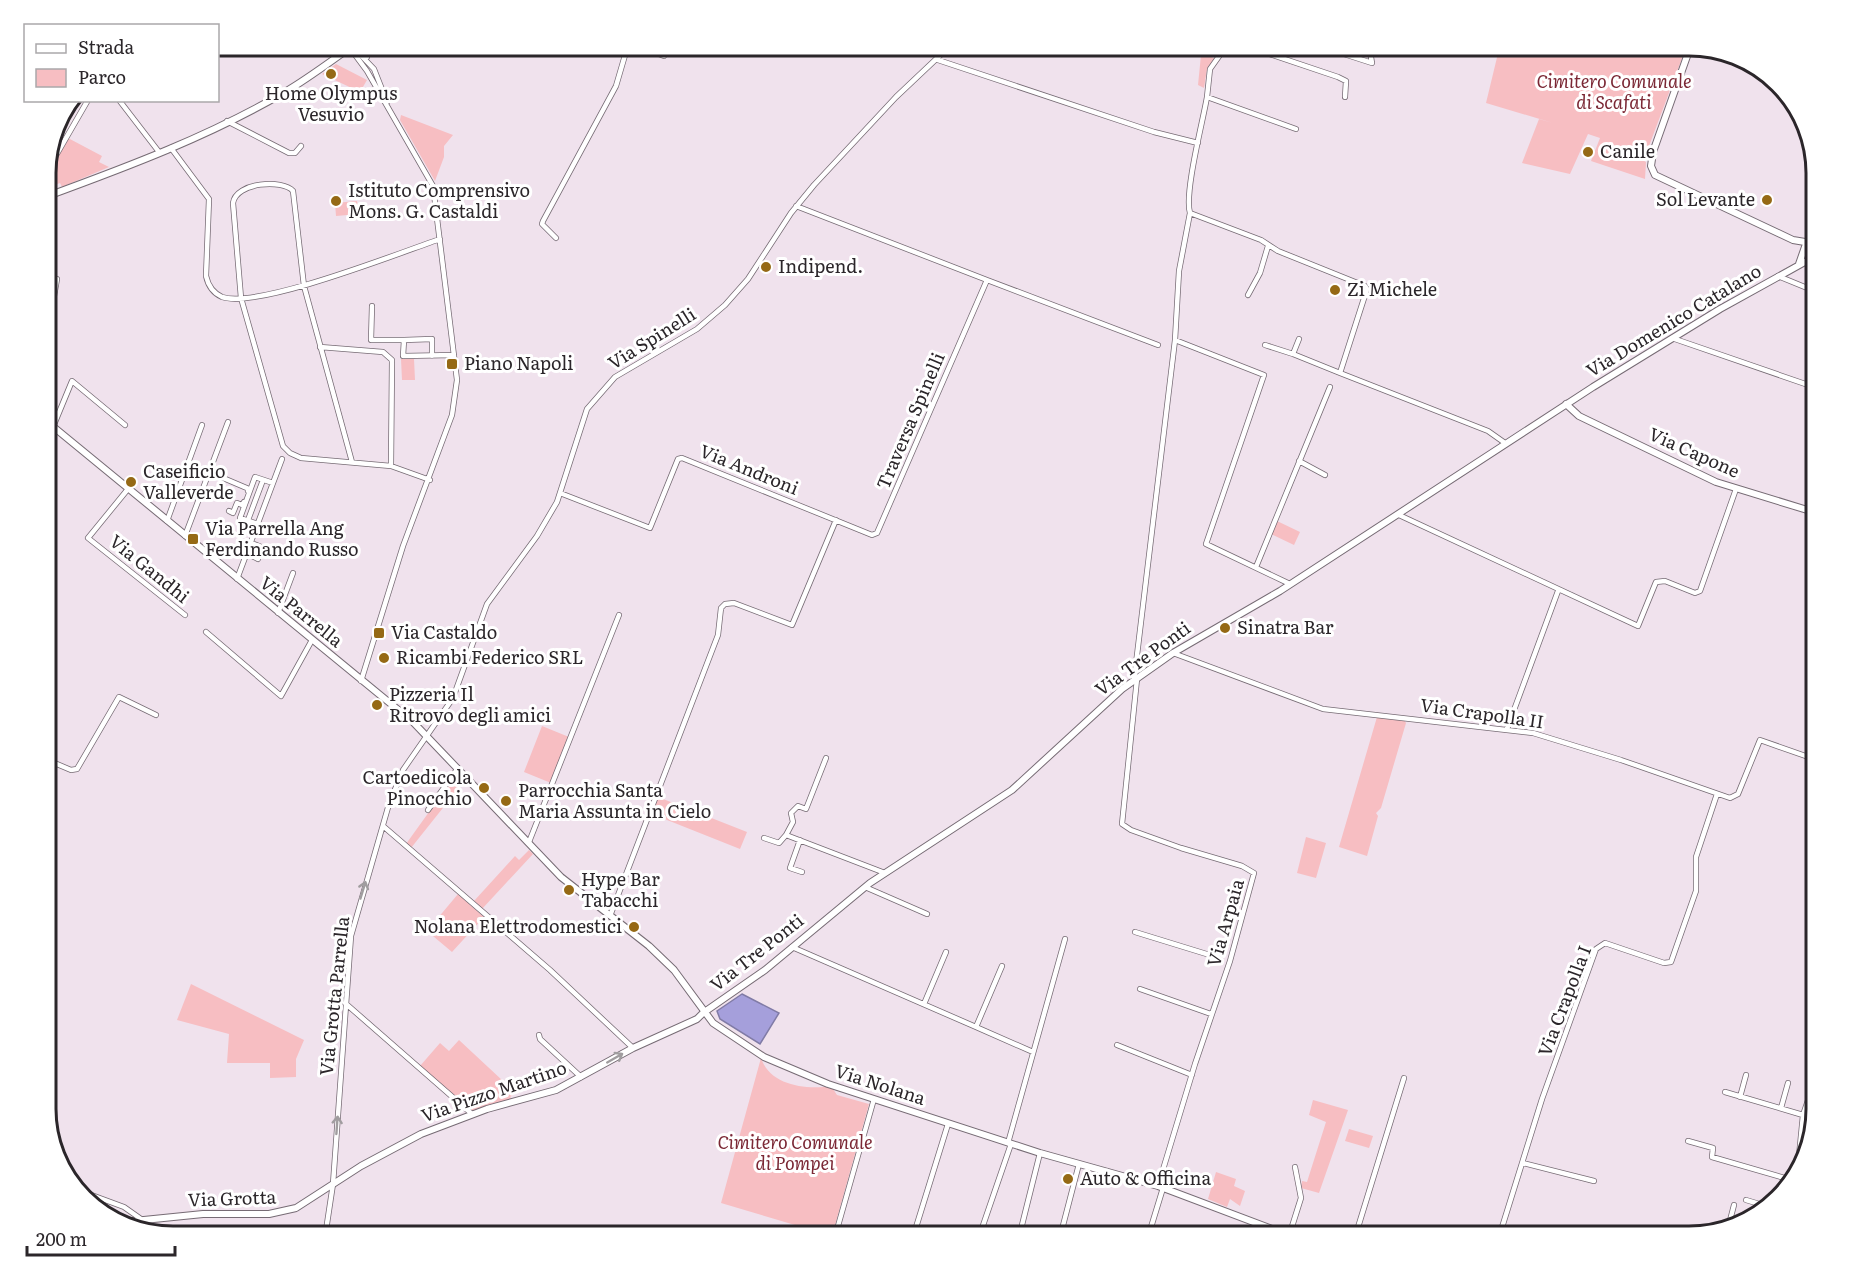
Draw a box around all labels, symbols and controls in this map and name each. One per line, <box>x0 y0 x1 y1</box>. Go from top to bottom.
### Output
legend <box>24 24 219 102</box>
text: Strada <box>78 33 135 60</box>
text: Parco <box>78 63 126 90</box>
marker: Home Olympus Vesuvio <box>324 67 338 81</box>
park label: Cimitero Comunale di Scafati <box>1536 67 1692 115</box>
place label: Home Olympus Vesuvio <box>265 79 397 127</box>
place label: Canile <box>1600 137 1655 164</box>
marker: Canile <box>1581 145 1595 159</box>
place label: Istituto Comprensivo Mons. G. Castaldi <box>348 176 530 224</box>
place label: Sol Levante <box>1656 185 1755 212</box>
marker: Sol Levante <box>1760 193 1774 207</box>
marker: Istituto Comprensivo Mons. G. Castaldi <box>329 194 343 208</box>
place label: Indipend. <box>778 252 863 279</box>
street label: Via Domenico Catalano <box>1580 257 1766 383</box>
marker: Indipend. <box>759 260 773 274</box>
place label: Zi Michele <box>1347 275 1437 302</box>
marker: Zi Michele <box>1328 283 1342 297</box>
street label: Via Spinelli <box>602 300 700 375</box>
street label: Traversa Spinelli <box>869 348 951 493</box>
place label: Piano Napoli <box>464 349 573 376</box>
marker: Piano Napoli <box>445 357 459 371</box>
street label: Via Capone <box>1645 420 1744 484</box>
street label: Via Androni <box>696 437 803 501</box>
place label: Caseificio Valleverde <box>143 457 234 505</box>
marker: Caseificio Valleverde <box>124 475 138 489</box>
place label: Via Parrella Ang Ferdinando Russo <box>205 514 359 562</box>
street label: Via Gandhi <box>104 527 196 609</box>
marker: Via Parrella Ang Ferdinando Russo <box>186 532 200 546</box>
street label: Via Parrella <box>254 569 350 653</box>
place label: Sinatra Bar <box>1237 613 1334 640</box>
street label: Via Tre Ponti <box>1089 614 1195 702</box>
place label: Via Castaldo <box>391 618 497 645</box>
marker: Sinatra Bar <box>1218 621 1232 635</box>
marker: Via Castaldo <box>372 626 386 640</box>
place label: Ricambi Federico SRL <box>396 643 584 670</box>
marker: Ricambi Federico SRL <box>377 651 391 665</box>
place label: Pizzeria Il Ritrovo degli amici <box>389 680 551 728</box>
street label: Via Crapolla II <box>1419 690 1546 735</box>
marker: Pizzeria Il Ritrovo degli amici <box>370 698 384 712</box>
place label: Cartoedicola Pinocchio <box>363 763 472 811</box>
place label: Parrocchia Santa Maria Assunta in Cielo <box>518 776 711 824</box>
marker: Cartoedicola Pinocchio <box>477 781 491 795</box>
marker: Parrocchia Santa Maria Assunta in Cielo <box>499 794 513 808</box>
place label: Hype Bar Tabacchi <box>581 865 660 913</box>
street label: Via Arpaia <box>1199 875 1250 970</box>
one-way arrow <box>358 881 369 900</box>
marker: Hype Bar Tabacchi <box>562 883 576 897</box>
street label: Via Tre Ponti <box>704 907 809 997</box>
place label: Nolana Elettrodomestici <box>414 912 622 939</box>
street label: Via Grotta Parrella <box>312 914 355 1077</box>
marker: Nolana Elettrodomestici <box>627 920 641 934</box>
street label: Via Crapolla I <box>1530 941 1597 1060</box>
one-way arrow <box>606 1052 623 1064</box>
street label: Via Pizzo Martino <box>417 1053 570 1128</box>
street label: Via Nolana <box>832 1056 930 1111</box>
one-way arrow <box>332 1116 343 1136</box>
park label: Cimitero Comunale di Pompei <box>717 1128 873 1176</box>
place label: Auto & Officina <box>1080 1164 1211 1191</box>
marker: Auto & Officina <box>1061 1172 1075 1186</box>
street label: Via Grotta <box>187 1182 277 1213</box>
scale bar <box>27 1219 176 1257</box>
text: 200 m <box>36 1225 87 1252</box>

